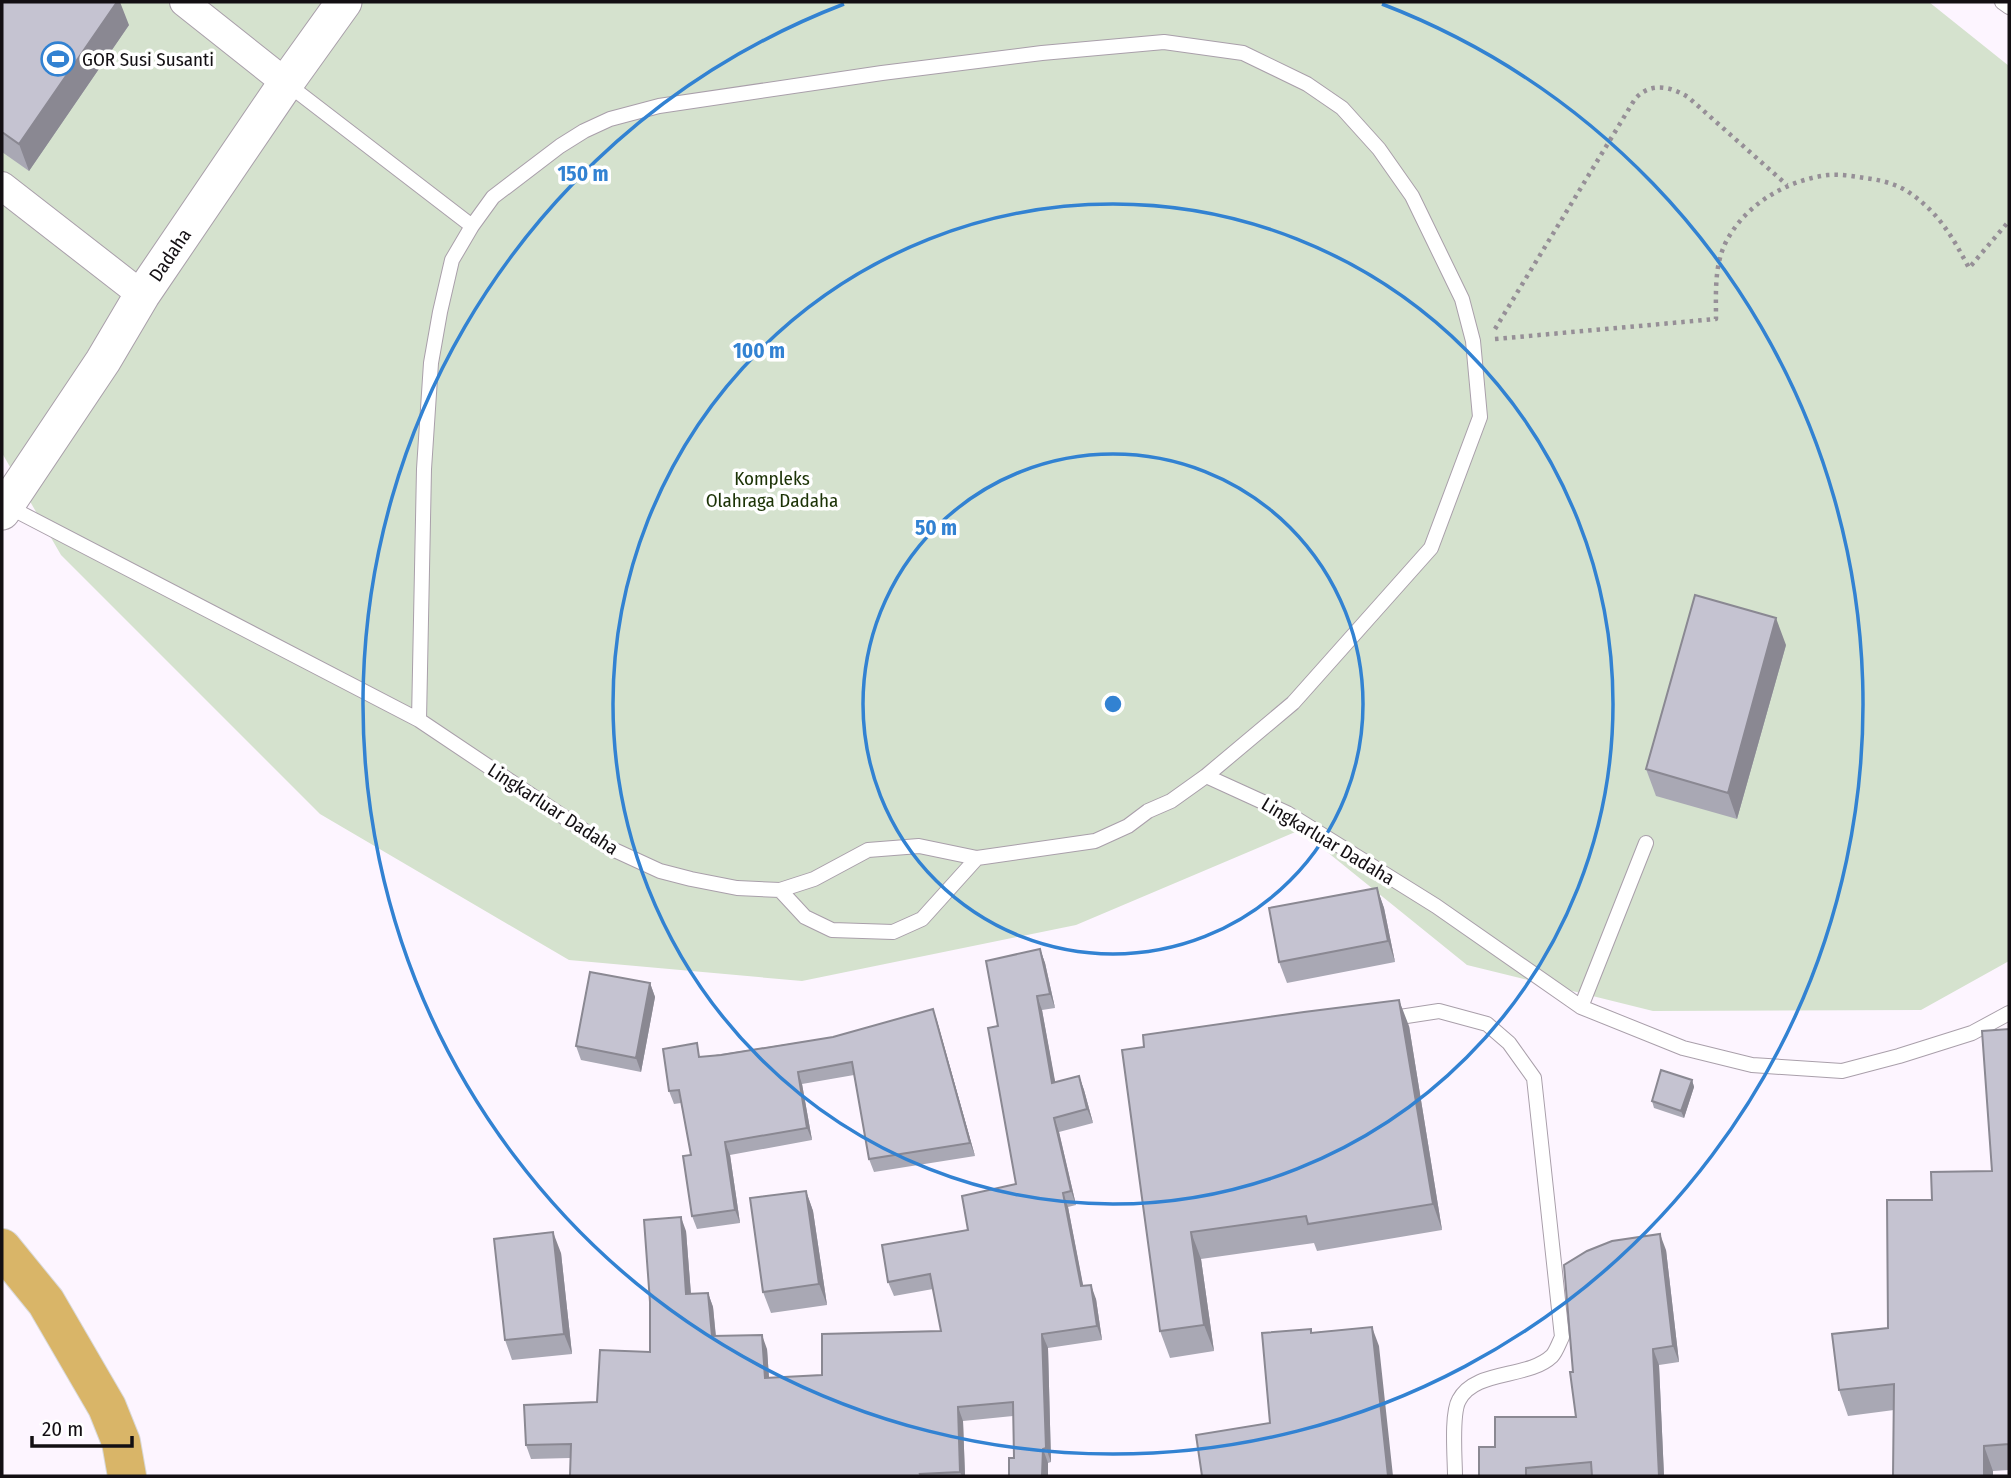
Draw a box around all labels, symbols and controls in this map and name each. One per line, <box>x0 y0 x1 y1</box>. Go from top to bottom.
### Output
sports icon: GOR Susi Susanti <box>39 40 77 78</box>
place label: GOR Susi Susanti <box>82 48 214 71</box>
text: 150 m <box>557 161 609 187</box>
street label: Dadaha <box>144 224 196 286</box>
text: 100 m <box>733 338 785 364</box>
park label: Kompleks Olahraga Dadaha <box>706 467 838 512</box>
text: 50 m <box>915 515 957 541</box>
centre of rings <box>1101 692 1125 716</box>
street label: Lingkarluar Dadaha <box>483 758 623 860</box>
street label: Lingkarluar Dadaha <box>1257 792 1399 890</box>
scale bar <box>32 1404 131 1448</box>
text: 20 m <box>42 1416 83 1442</box>

